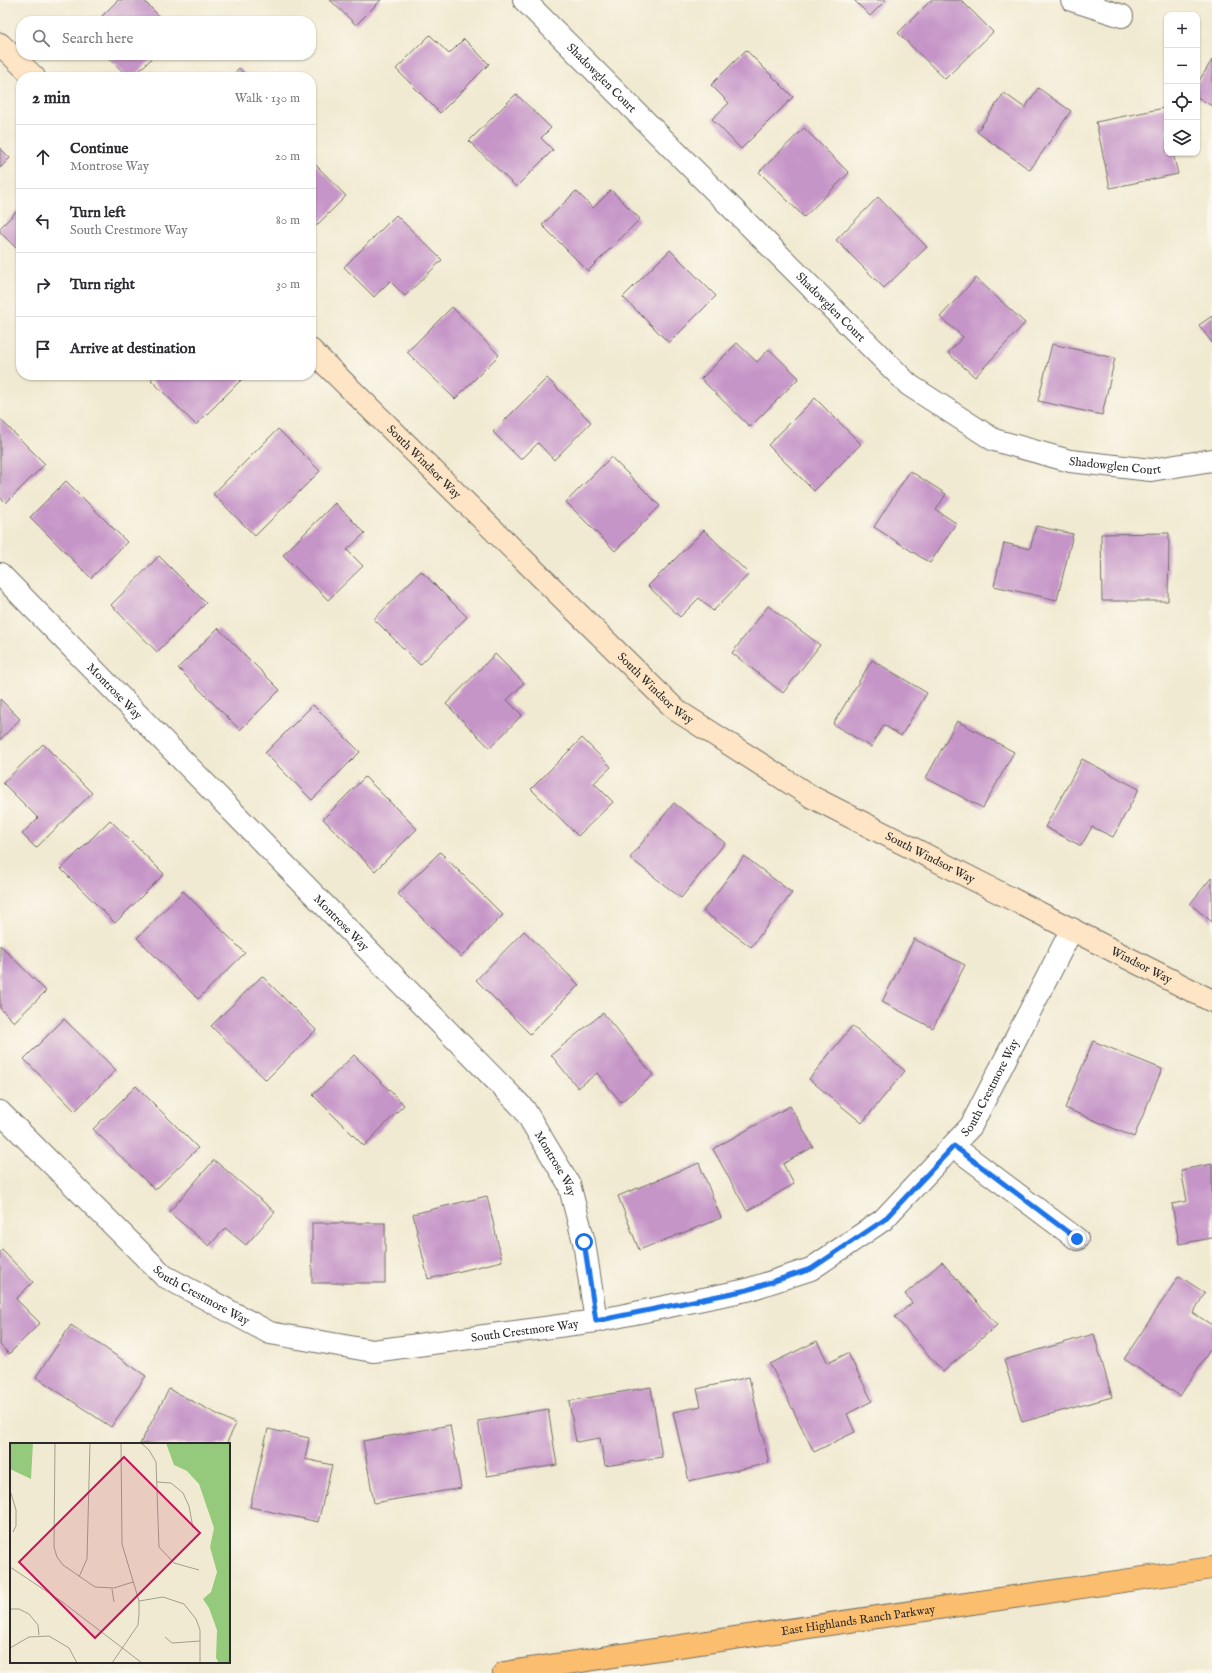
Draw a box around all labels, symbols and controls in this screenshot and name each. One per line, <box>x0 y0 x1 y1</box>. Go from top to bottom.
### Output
map controls <box>1164 12 1200 156</box>
button: + <box>1164 12 1200 48</box>
search box <box>16 16 316 60</box>
icon: search <box>30 27 52 49</box>
text: Search here <box>62 29 133 48</box>
street label: Shadowglen Court <box>563 40 639 116</box>
button: − <box>1164 48 1200 84</box>
button: locate <box>1164 84 1200 120</box>
text: 2 min <box>32 88 70 109</box>
text: Walk · 130 m <box>235 90 300 107</box>
button: layers <box>1164 120 1200 156</box>
text: Continue <box>70 139 128 158</box>
icon: ahead <box>32 146 54 168</box>
text: 20 m <box>275 148 300 165</box>
text: Montrose Way <box>70 158 149 175</box>
text: Turn left <box>70 203 126 222</box>
icon: left <box>32 210 54 232</box>
text: 80 m <box>276 212 300 229</box>
text: South Crestmore Way <box>70 222 188 239</box>
street label: Shadowglen Court <box>793 269 868 345</box>
icon: right <box>32 274 54 296</box>
text: Turn right <box>70 275 135 294</box>
text: 30 m <box>276 276 300 293</box>
icon: arrive <box>32 338 54 360</box>
text: Arrive at destination <box>70 339 196 358</box>
street label: South Windsor Way <box>383 422 464 502</box>
street label: Shadowglen Court <box>1068 454 1162 478</box>
street label: South Windsor Way <box>614 649 696 727</box>
street label: Montrose Way <box>83 660 145 723</box>
street label: South Windsor Way <box>883 829 978 887</box>
street label: Montrose Way <box>310 892 372 954</box>
street label: Windsor Way <box>1108 944 1175 987</box>
street label: South Crestmore Way <box>958 1036 1022 1140</box>
street label: Montrose Way <box>531 1128 579 1198</box>
route end <box>1068 1230 1086 1248</box>
route start <box>575 1233 593 1251</box>
street label: South Crestmore Way <box>150 1262 252 1329</box>
street label: South Crestmore Way <box>470 1316 580 1346</box>
inset map <box>10 1443 230 1663</box>
street label: East Highlands Ranch Parkway <box>780 1602 936 1639</box>

